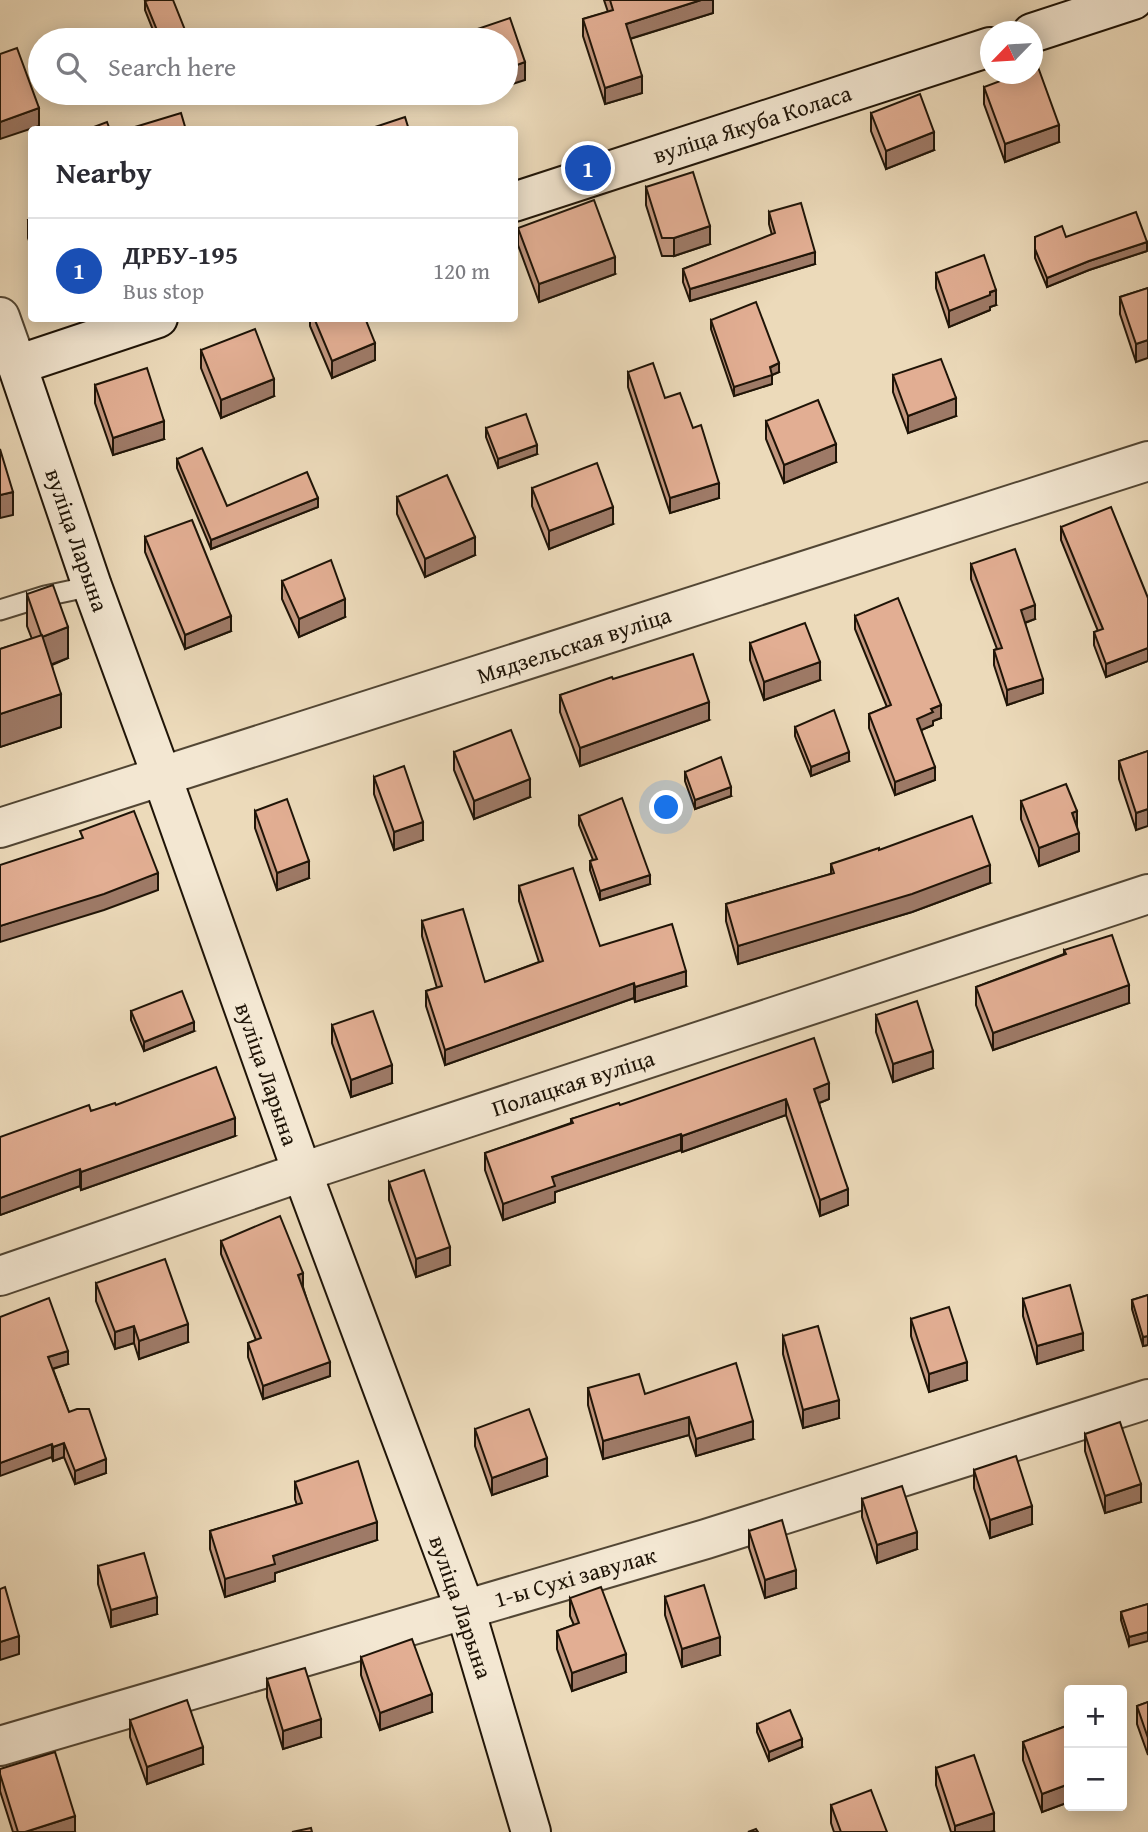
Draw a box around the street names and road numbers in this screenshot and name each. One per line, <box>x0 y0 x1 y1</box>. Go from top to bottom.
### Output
street label: вуліца Якуба Коласа <box>648 76 855 171</box>
street label: вуліца Ларына <box>38 464 117 616</box>
street label: Мядзельская вуліца <box>472 598 675 692</box>
street label: вуліца Ларына <box>228 998 307 1150</box>
street label: Полацкая вуліца <box>487 1041 658 1124</box>
street label: вуліца Ларына <box>422 1531 501 1683</box>
street label: 1-ы Сухі завулак <box>490 1538 660 1615</box>

